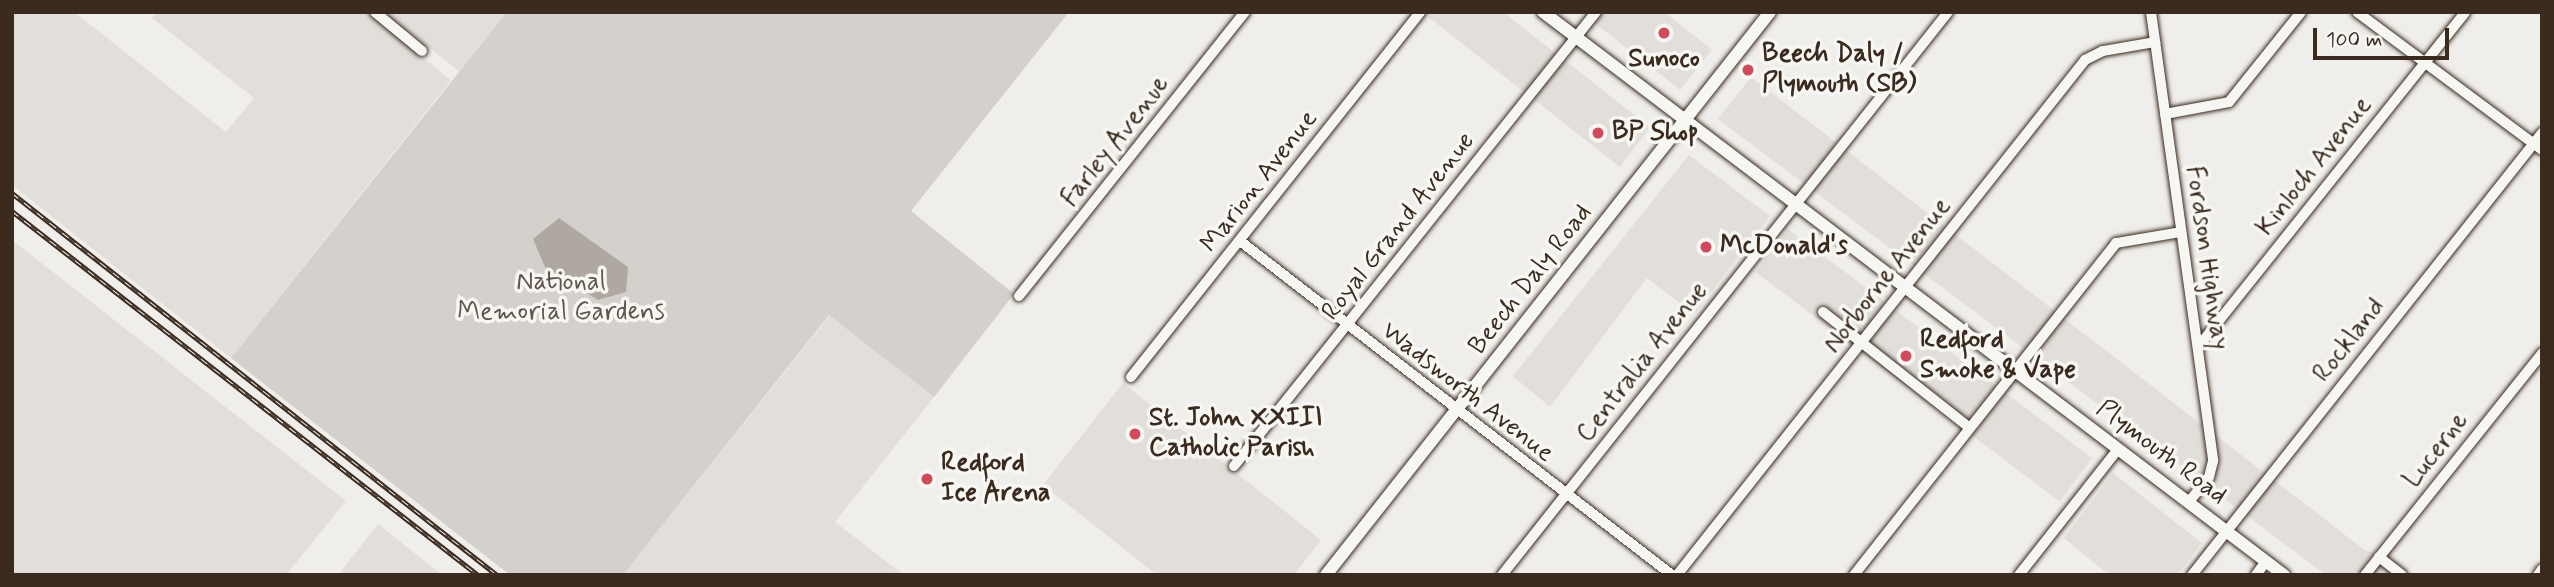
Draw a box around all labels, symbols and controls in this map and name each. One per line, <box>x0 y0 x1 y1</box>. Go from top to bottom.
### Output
scale bar <box>2316 14 2452 58</box>
marker: Sunoco <box>1656 25 1672 41</box>
text: 100 m <box>2326 26 2382 54</box>
place label: Beech Daly / Plymouth (SB) <box>1762 39 1916 100</box>
place label: Sunoco <box>1628 44 1700 76</box>
marker: Beech Daly / Plymouth (SB) <box>1740 62 1756 78</box>
street label: Farley Avenue <box>1056 71 1176 213</box>
street label: Kinloch Avenue <box>2251 91 2379 243</box>
street label: Marion Avenue <box>1195 105 1325 259</box>
place label: BP Shop <box>1612 117 1698 149</box>
marker: BP Shop <box>1590 125 1606 141</box>
street label: Royal Grand Avenue <box>1317 128 1481 326</box>
street label: Fordson Highway <box>2178 165 2234 351</box>
street label: Norborne Avenue <box>1818 192 1958 360</box>
street label: Beech Daly Road <box>1463 199 1599 361</box>
place label: McDonald's <box>1720 231 1848 263</box>
marker: McDonald's <box>1698 239 1714 255</box>
park label: National Memorial Gardens <box>458 267 664 328</box>
street label: Centralia Avenue <box>1570 275 1716 451</box>
street label: Rockland <box>2307 293 2393 389</box>
street label: Wadsworth Avenue <box>1375 316 1559 470</box>
place label: Redford Smoke & Vape <box>1920 325 2076 386</box>
marker: Redford Smoke & Vape <box>1898 348 1914 364</box>
street label: Plymouth Road <box>2089 394 2233 512</box>
place label: St. John XXIII Catholic Parish <box>1149 403 1323 464</box>
street label: Lucerne <box>2398 407 2476 495</box>
marker: St. John XXIII Catholic Parish <box>1127 426 1143 442</box>
place label: Redford Ice Arena <box>941 448 1053 510</box>
marker: Redford Ice Arena <box>919 471 935 487</box>

